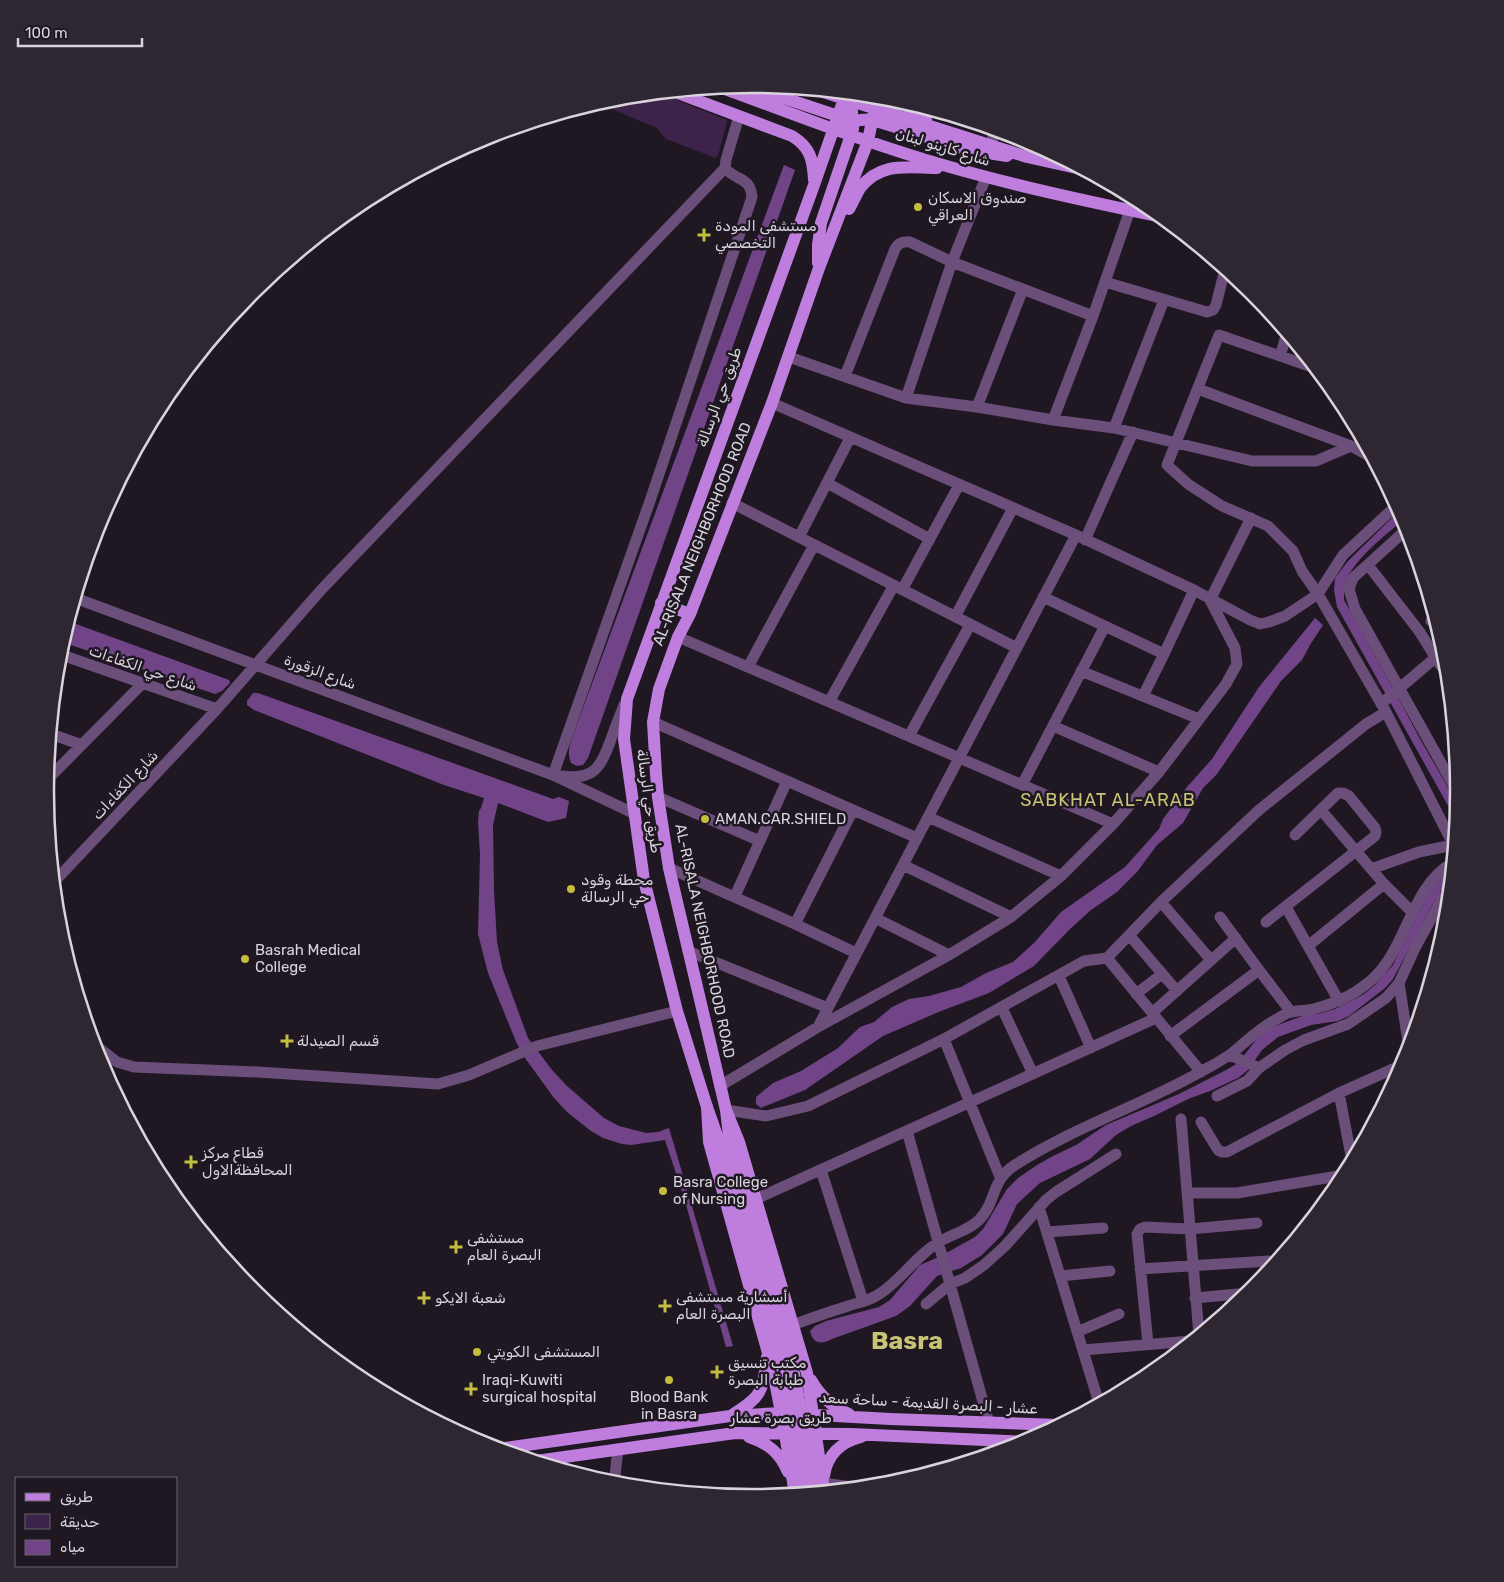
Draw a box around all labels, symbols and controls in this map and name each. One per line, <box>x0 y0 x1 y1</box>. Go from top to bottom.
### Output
scale bar <box>18 15 141 47</box>
text: 100 m <box>25 24 67 42</box>
street label: شارع كازينو لبنان <box>893 124 993 172</box>
place label: صندوق الاسكان العراقي <box>928 189 1026 227</box>
marker: صندوق الاسكان العراقي <box>912 201 924 213</box>
place label: مستشفى المودة التخصصي <box>715 217 817 255</box>
marker: مستشفى المودة التخصصي <box>697 228 711 242</box>
street label: طريق حي الرسالة <box>693 345 748 450</box>
street label: AL-RISALA NEIGHBORHOOD ROAD <box>649 420 755 648</box>
street label: شارع حي الكفاءات <box>86 641 199 698</box>
street label: شارع الزقورة <box>281 651 358 695</box>
street label: شارع الكفاءات <box>88 746 163 825</box>
street label: طريق حي الرسالة <box>630 748 665 855</box>
district label: SABKHAT AL-ARAB <box>1020 789 1196 811</box>
place label: AMAN.CAR.SHIELD <box>715 810 846 828</box>
marker: AMAN.CAR.SHIELD <box>699 813 711 825</box>
street label: AL-RISALA NEIGHBORHOOD ROAD <box>671 822 739 1060</box>
place label: محطة وقود حي الرسالة <box>581 871 653 909</box>
marker: محطة وقود حي الرسالة <box>565 883 577 895</box>
place label: Basrah Medical College <box>255 941 361 976</box>
marker: Basrah Medical College <box>239 953 251 965</box>
place label: قسم الصيدلة <box>297 1032 379 1051</box>
marker: قسم الصيدلة <box>281 1035 293 1047</box>
place label: قطاع مركز المحافظةالاول <box>201 1144 293 1180</box>
marker: قطاع مركز المحافظةالاول <box>184 1155 198 1169</box>
place label: Basra College of Nursing <box>673 1173 768 1208</box>
marker: Basra College of Nursing <box>657 1185 669 1197</box>
place label: مستشفى البصرة العام <box>467 1229 542 1265</box>
marker: مستشفى البصرة العام <box>449 1240 463 1254</box>
place label: أسشارية مستشفى البصرة العام <box>676 1288 788 1324</box>
place label: شعبة الايكو <box>435 1289 506 1307</box>
marker: شعبة الايكو <box>417 1291 431 1305</box>
marker: أسشارية مستشفى البصرة العام <box>658 1299 672 1313</box>
district label: Basra <box>871 1326 943 1355</box>
place label: المستشفى الكويتي <box>487 1343 600 1364</box>
marker: المستشفى الكويتي <box>471 1346 483 1358</box>
place label: مكتب تنسيق طبابة البصرة <box>728 1354 806 1389</box>
marker: مكتب تنسيق طبابة البصرة <box>710 1365 724 1379</box>
place label: Iraqi-Kuwiti surgical hospital <box>482 1371 596 1406</box>
marker: Blood Bank in Basra <box>663 1374 675 1386</box>
marker: Iraqi-Kuwiti surgical hospital <box>464 1382 478 1396</box>
place label: Blood Bank in Basra <box>630 1388 709 1423</box>
street label: عشار - البصرة القديمة - ساحة سعد <box>818 1388 1038 1418</box>
street label: طريق بصرة عشار <box>729 1409 832 1427</box>
legend <box>15 1477 178 1567</box>
text: طريق <box>60 1488 93 1506</box>
text: حديقة <box>60 1513 100 1531</box>
text: مياه <box>60 1538 85 1556</box>

